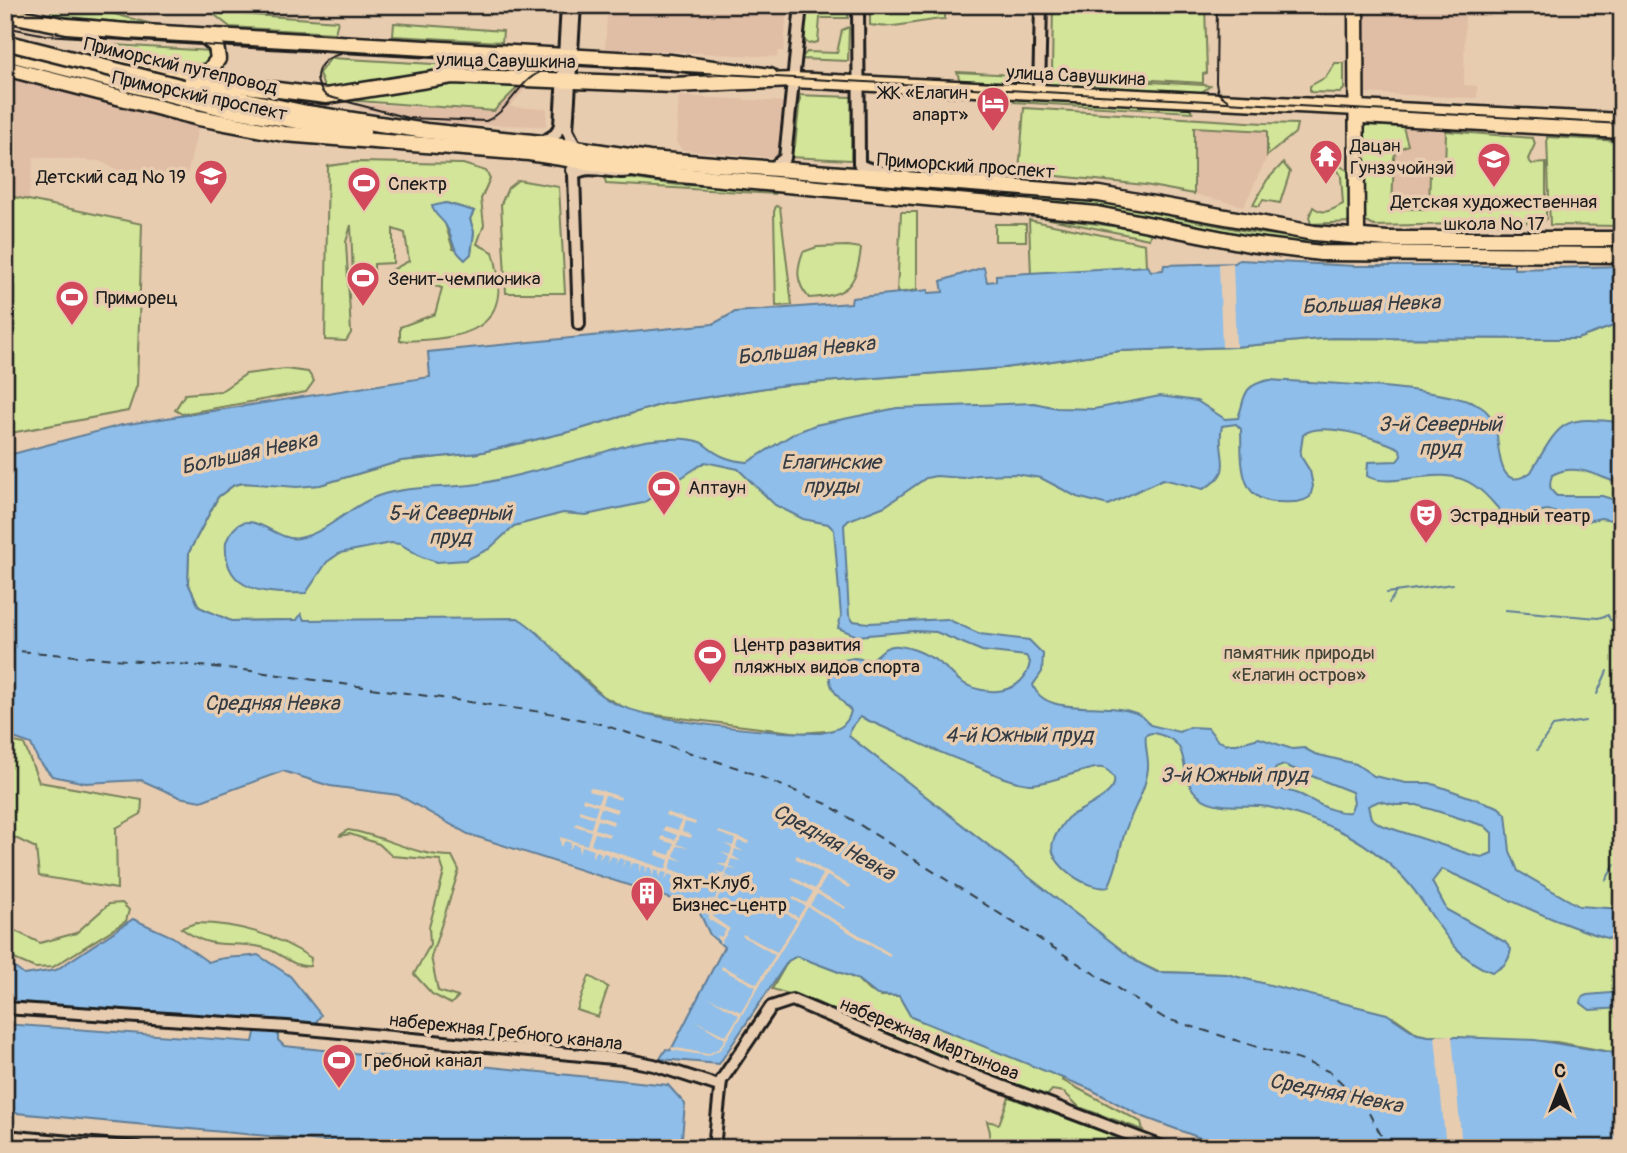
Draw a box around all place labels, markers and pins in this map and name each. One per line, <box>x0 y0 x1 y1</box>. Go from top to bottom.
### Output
place label: ЖК «Елагин апарт» <box>876 81 968 127</box>
hotel icon: ЖК «Елагин апарт» <box>974 84 1012 133</box>
place label: Дацан Гунзэчойнэй <box>1349 134 1454 180</box>
temple icon: Дацан Гунзэчойнэй <box>1307 137 1345 186</box>
school or university icon: Детская художественная школа № 17 <box>1475 140 1513 189</box>
school or university icon: Детский сад № 19 <box>192 157 230 206</box>
sports icon: Спектр <box>345 164 383 213</box>
place label: Детский сад № 19 <box>35 165 186 189</box>
place label: Спектр <box>388 172 447 196</box>
place label: Детская художественная школа № 17 <box>1390 190 1597 236</box>
sports icon: Зенит-чемпионика <box>344 259 382 308</box>
place label: Зенит-чемпионика <box>388 267 541 291</box>
sports icon: Приморец <box>53 278 91 327</box>
place label: Приморец <box>96 286 178 310</box>
sports icon: Аптаун <box>645 468 683 517</box>
place label: Аптаун <box>688 476 746 500</box>
theatre icon: Эстрадный театр <box>1407 496 1445 545</box>
place label: Эстрадный театр <box>1450 504 1591 528</box>
place label: Центр развития пляжных видов спорта <box>734 633 920 679</box>
sports icon: Центр развития пляжных видов спорта <box>691 636 729 685</box>
place label: Яхт-Клуб, Бизнес-центр <box>672 871 787 917</box>
building icon: Яхт-Клуб, Бизнес-центр <box>628 874 666 923</box>
sports icon: Гребной канал <box>320 1041 358 1090</box>
place label: Гребной канал <box>364 1049 482 1073</box>

